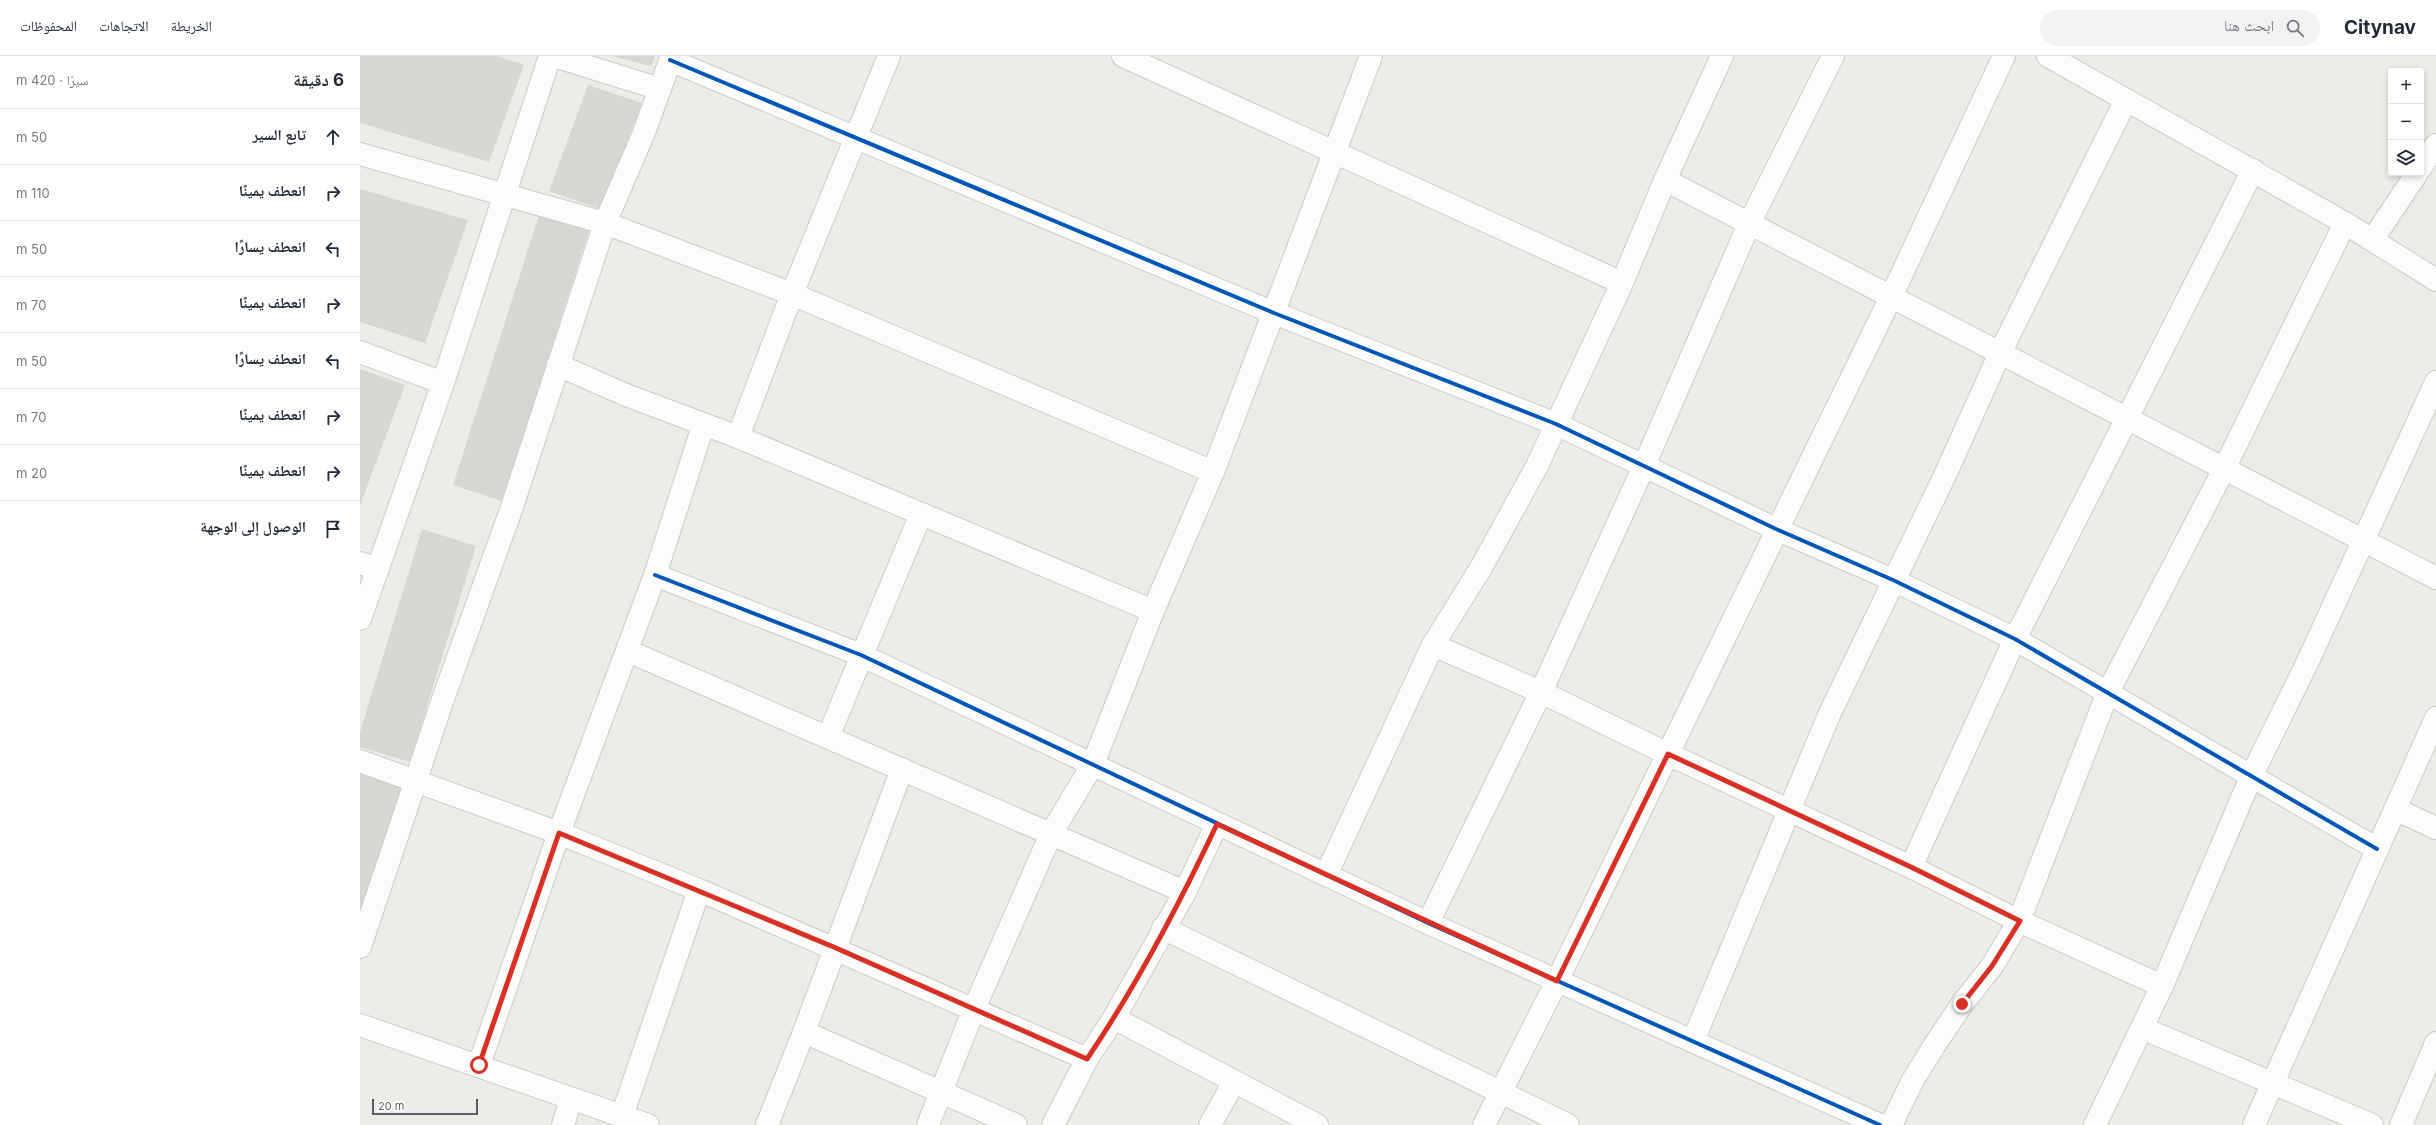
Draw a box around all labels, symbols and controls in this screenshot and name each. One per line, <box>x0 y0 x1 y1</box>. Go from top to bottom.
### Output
search box <box>2040 10 2320 46</box>
text: ابحث هنا <box>2224 16 2274 35</box>
text: Citynav <box>2344 16 2416 39</box>
text: المحفوظات <box>20 17 77 34</box>
text: الاتجاهات <box>99 17 149 34</box>
text: الخريطة <box>171 17 212 34</box>
icon: search <box>2284 17 2306 39</box>
map controls <box>2388 68 2424 176</box>
button: + <box>2388 68 2424 104</box>
text: 6 دقيقة <box>293 70 344 90</box>
text: سيرًا · 420 m <box>16 72 88 88</box>
button: − <box>2388 104 2424 140</box>
text: تابع السير <box>252 125 306 144</box>
icon: ahead <box>322 126 344 148</box>
text: 50 m <box>16 129 47 145</box>
button: layers <box>2388 140 2424 176</box>
text: انعطف يمينًا <box>239 181 306 200</box>
icon: right <box>322 182 344 204</box>
text: 110 m <box>16 185 50 201</box>
text: انعطف يسارًا <box>234 237 306 256</box>
icon: left <box>322 238 344 260</box>
text: 50 m <box>16 241 47 257</box>
text: انعطف يمينًا <box>239 293 306 312</box>
icon: right <box>322 294 344 316</box>
text: 70 m <box>16 297 46 313</box>
text: انعطف يسارًا <box>234 349 306 368</box>
icon: left <box>322 350 344 372</box>
text: 50 m <box>16 353 47 369</box>
text: انعطف يمينًا <box>239 405 306 424</box>
icon: right <box>322 406 344 428</box>
text: 70 m <box>16 409 46 425</box>
text: انعطف يمينًا <box>239 461 306 480</box>
icon: right <box>322 462 344 484</box>
text: 20 m <box>16 465 47 481</box>
text: الوصول إلى الوجهة <box>200 517 306 536</box>
icon: arrive <box>322 518 344 540</box>
route end <box>1953 995 1971 1013</box>
route start <box>470 1056 488 1074</box>
scale bar <box>372 1097 478 1116</box>
text: 20 m <box>378 1099 404 1113</box>

